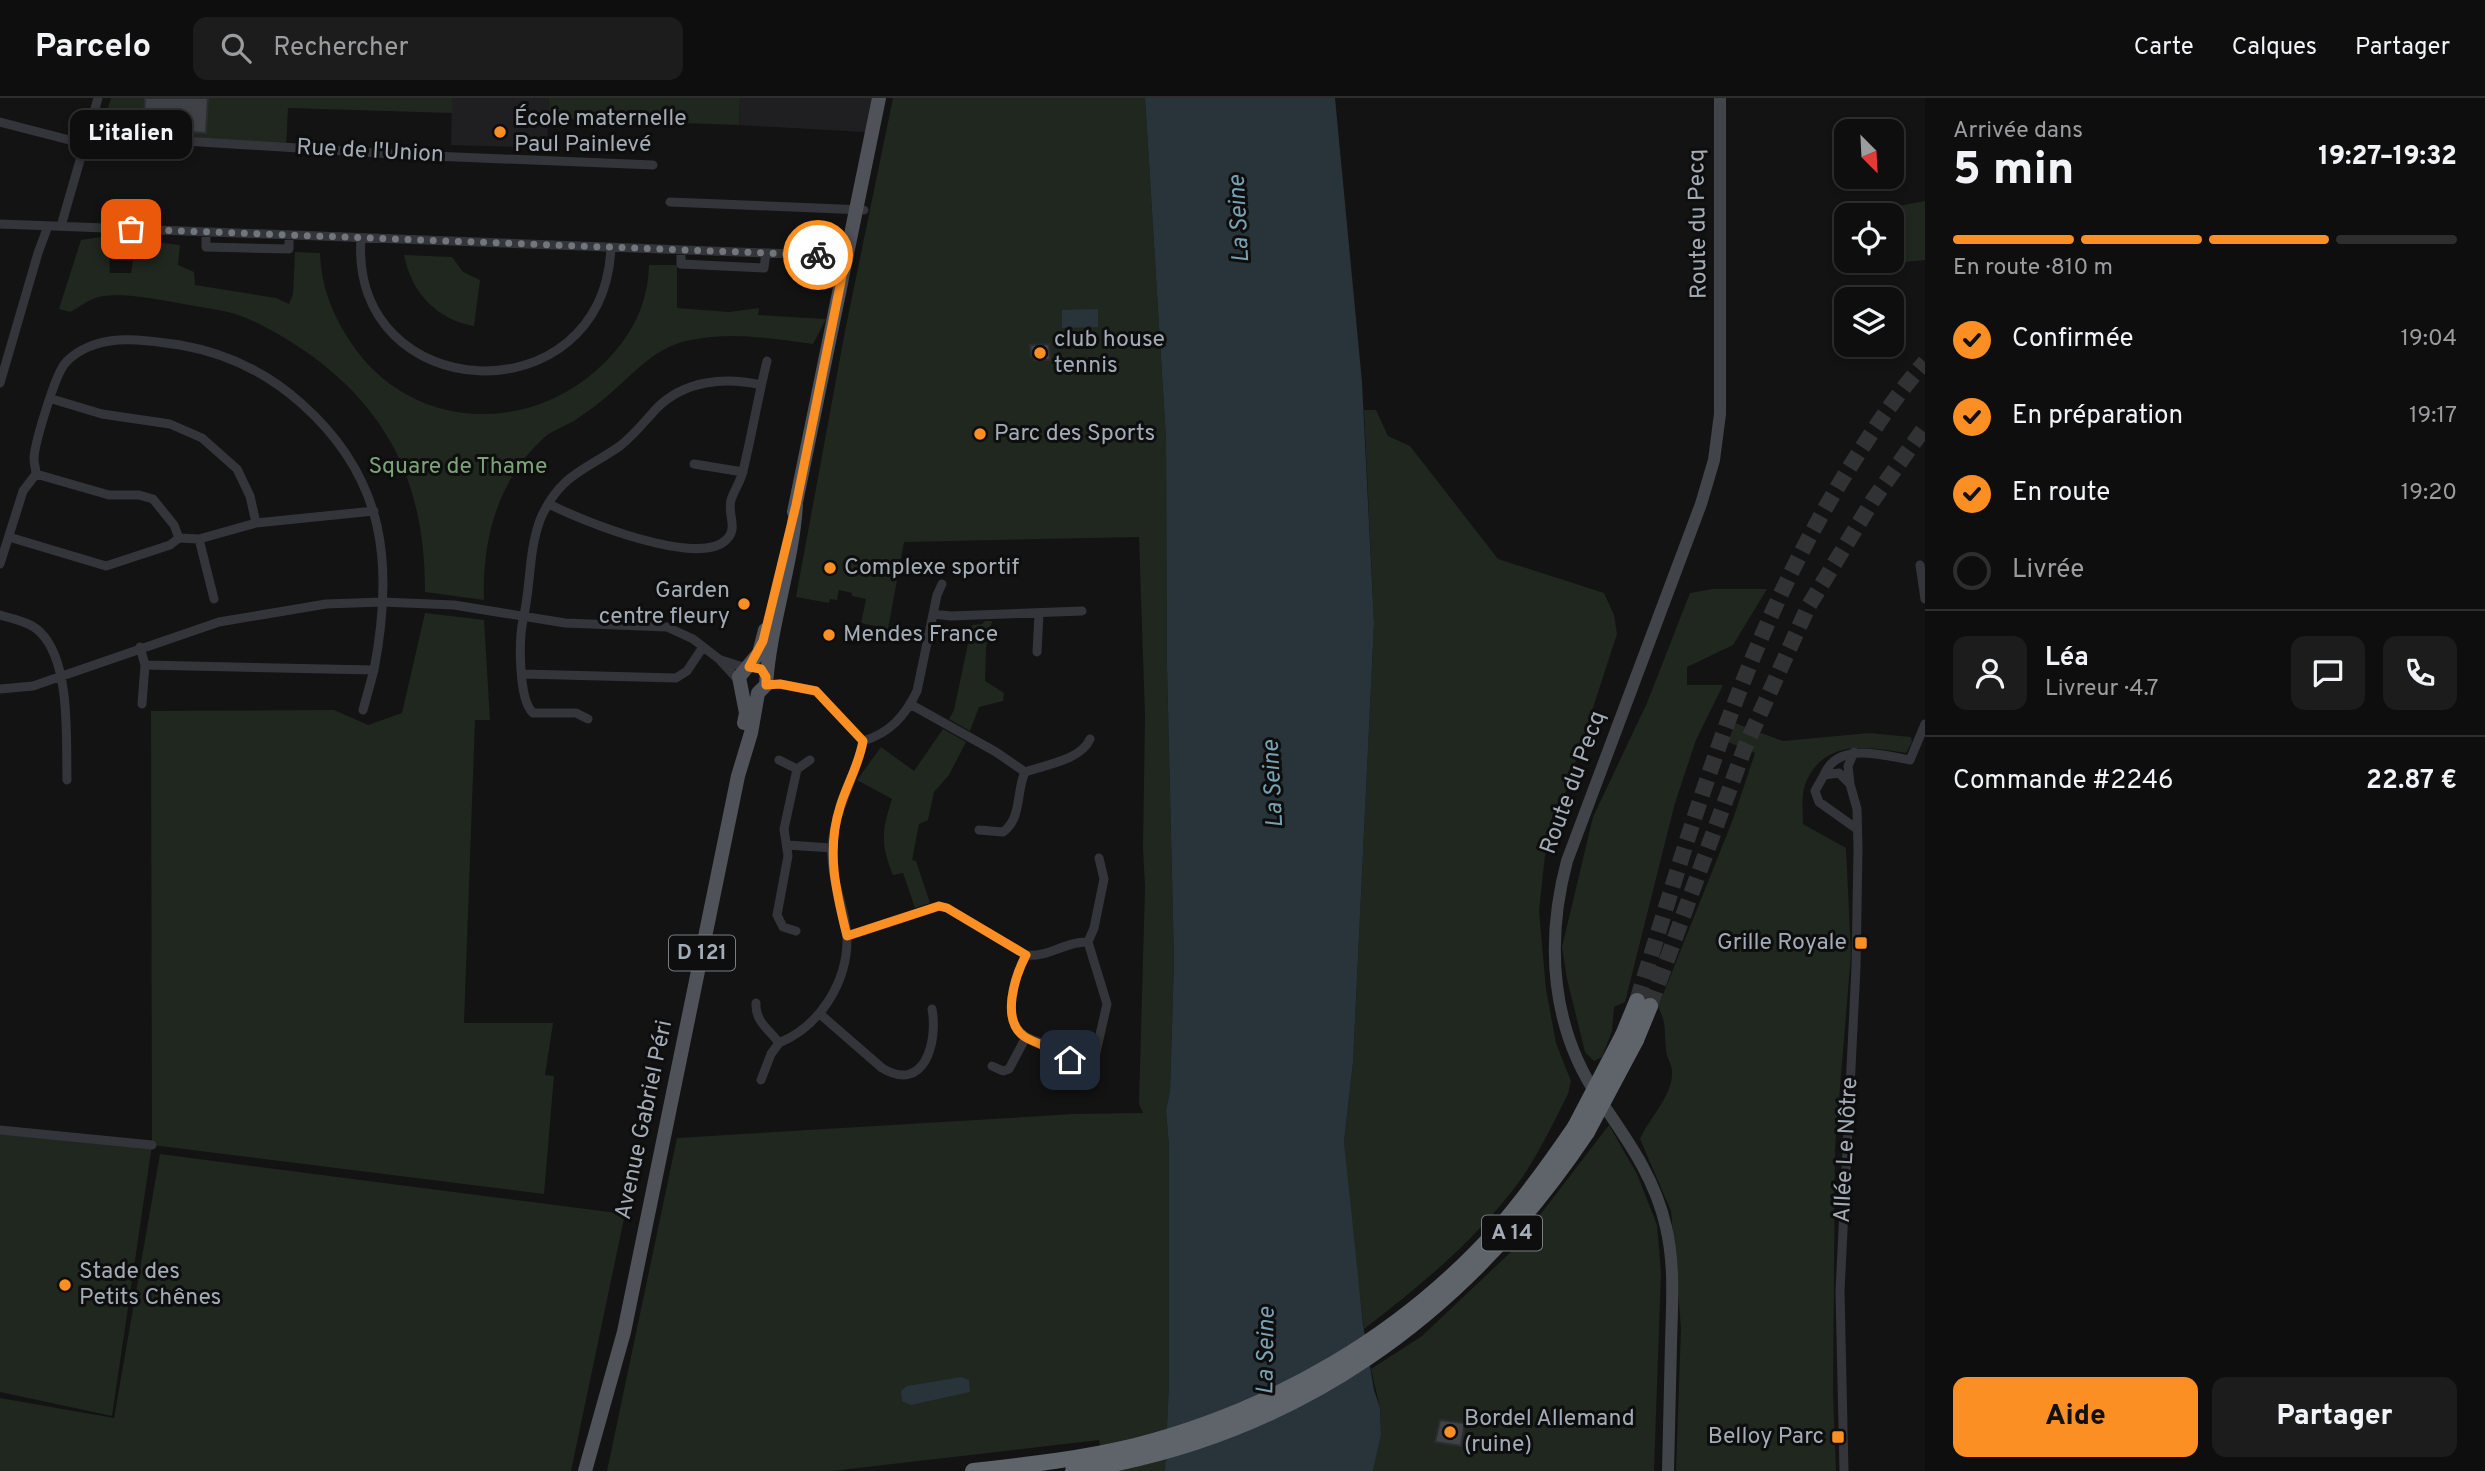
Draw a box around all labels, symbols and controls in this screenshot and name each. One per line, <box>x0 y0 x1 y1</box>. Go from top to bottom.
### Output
search box <box>193 17 683 80</box>
text: Parcelo <box>35 27 151 69</box>
icon: search <box>217 29 255 67</box>
text: Rechercher <box>273 32 409 65</box>
text: Carte <box>2134 33 2194 63</box>
text: Calques <box>2232 33 2317 63</box>
text: Partager <box>2355 33 2450 63</box>
place label: École maternelle Paul Painlevé <box>514 104 687 160</box>
callout: L’italien <box>70 110 192 159</box>
text: Arrivée dans <box>1953 117 2083 146</box>
north arrow <box>1834 119 1904 189</box>
map controls <box>1834 119 1904 357</box>
text: L’italien <box>88 120 174 149</box>
marker: École maternelle Paul Painlevé <box>492 124 508 140</box>
street label: Rue de l'Union <box>296 134 444 170</box>
text: 19:27–19:32 <box>2318 141 2457 174</box>
text: 5 min <box>1953 142 2075 201</box>
street label: Route du Pecq <box>1683 149 1715 299</box>
water label: La Seine <box>1223 174 1257 264</box>
pin <box>101 199 161 259</box>
button: locate <box>1834 203 1904 273</box>
icon: bag <box>112 210 150 248</box>
courier <box>783 220 853 290</box>
icon: bike <box>799 236 837 274</box>
text: En route · 810 m <box>1953 254 2113 283</box>
button: layers <box>1834 287 1904 357</box>
icon: check <box>1953 321 1991 359</box>
text: Confirmée <box>2012 323 2134 356</box>
text: 19:04 <box>2400 325 2457 354</box>
place label: club house tennis <box>1054 326 1165 381</box>
marker: club house tennis <box>1032 345 1048 361</box>
icon: check <box>1953 398 1991 436</box>
text: En préparation <box>2012 400 2183 433</box>
text: 19:17 <box>2409 402 2457 431</box>
place label: Parc des Sports <box>994 420 1155 449</box>
marker: Parc des Sports <box>972 426 988 442</box>
park label: Square de Thame <box>369 453 547 482</box>
icon: check <box>1953 475 1991 513</box>
text: En route <box>2012 477 2110 510</box>
text: 19:20 <box>2401 479 2457 508</box>
place label: Complexe sportif <box>844 554 1019 583</box>
text: Livrée <box>2012 554 2084 587</box>
marker: Complexe sportif <box>822 560 838 576</box>
place label: Garden centre fleury <box>599 577 730 632</box>
marker: Garden centre fleury <box>736 596 752 612</box>
place label: Mendes France <box>843 621 998 650</box>
marker: Mendes France <box>821 627 837 643</box>
button: person <box>1953 636 2027 710</box>
button: chat <box>2291 636 2365 710</box>
button: phone <box>2383 636 2457 710</box>
text: Léa <box>2045 642 2089 675</box>
text: Livreur · 4.7 <box>2045 675 2158 704</box>
street label: Route du Pecq <box>1535 708 1613 858</box>
water label: La Seine <box>1257 739 1291 829</box>
text: Commande #2246 <box>1953 765 2174 798</box>
text: 22.87 € <box>2366 765 2457 798</box>
place label: Grille Royale <box>1717 929 1847 958</box>
marker: Grille Royale <box>1853 935 1869 951</box>
road number: D 121 <box>669 936 735 970</box>
street label: Avenue Gabriel Péri <box>610 1018 680 1222</box>
pin <box>1040 1030 1100 1090</box>
icon: home <box>1051 1041 1089 1079</box>
street label: Allée Le Nôtre <box>1829 1076 1865 1224</box>
road number: A 14 <box>1482 1216 1542 1250</box>
place label: Stade des Petits Chênes <box>79 1258 221 1313</box>
marker: Stade des Petits Chênes <box>57 1277 73 1293</box>
water label: La Seine <box>1251 1306 1283 1395</box>
button: Aide <box>1953 1377 2198 1457</box>
button: Partager <box>2212 1377 2457 1457</box>
place label: Bordel Allemand (ruine) <box>1464 1405 1635 1460</box>
place label: Belloy Parc <box>1708 1423 1824 1452</box>
marker: Bordel Allemand (ruine) <box>1442 1424 1458 1440</box>
marker: Belloy Parc <box>1830 1429 1846 1445</box>

